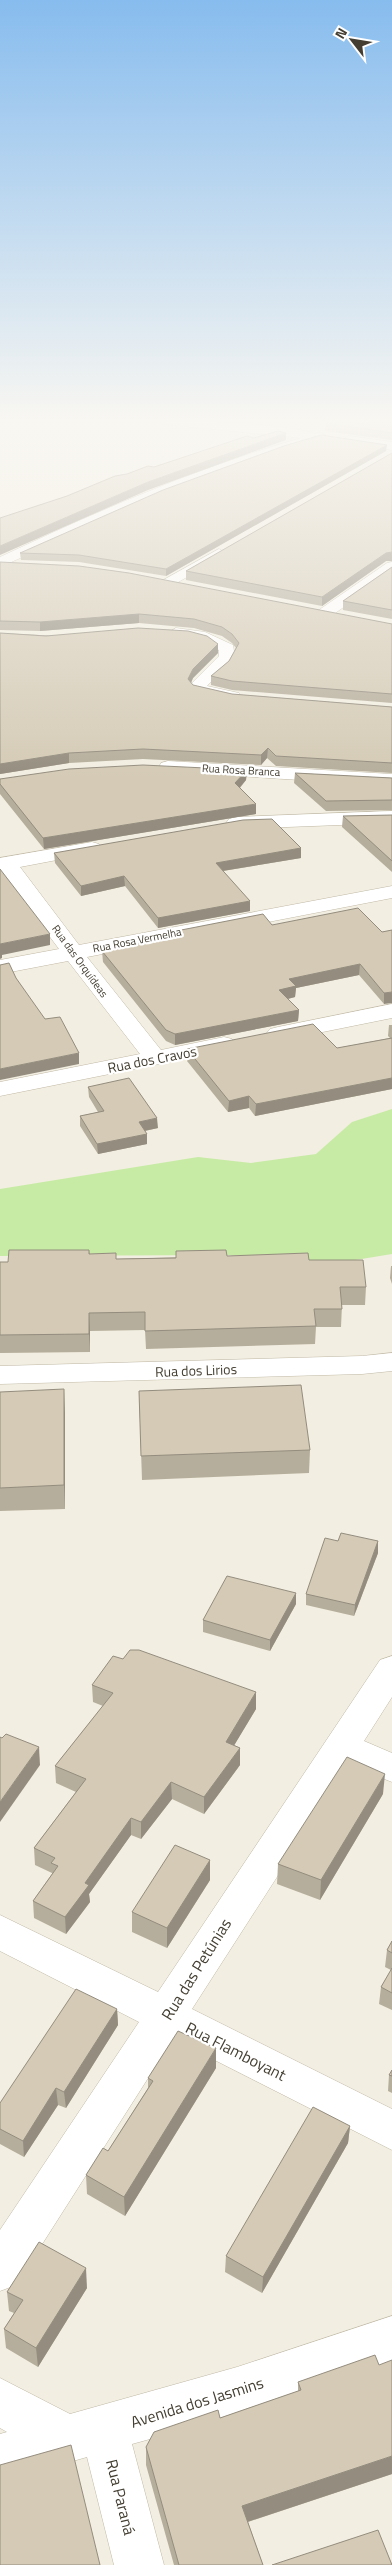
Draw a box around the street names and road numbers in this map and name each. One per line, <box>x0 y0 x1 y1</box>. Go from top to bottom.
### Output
street label: Rua Rosa Branca <box>201 760 281 780</box>
street label: Rua das Orquídeas <box>48 921 112 1001</box>
street label: Rua Rosa Vermelha <box>91 923 183 956</box>
street label: Rua dos Cravos <box>106 1040 198 1078</box>
street label: Rua dos Lirios <box>155 1358 237 1382</box>
street label: Rua das Petúnias <box>155 1913 237 2025</box>
street label: Rua Flamboyant <box>182 2015 291 2087</box>
street label: Avenida dos Jasmins <box>128 2370 266 2434</box>
street label: Rua Paraná <box>100 2457 142 2537</box>

